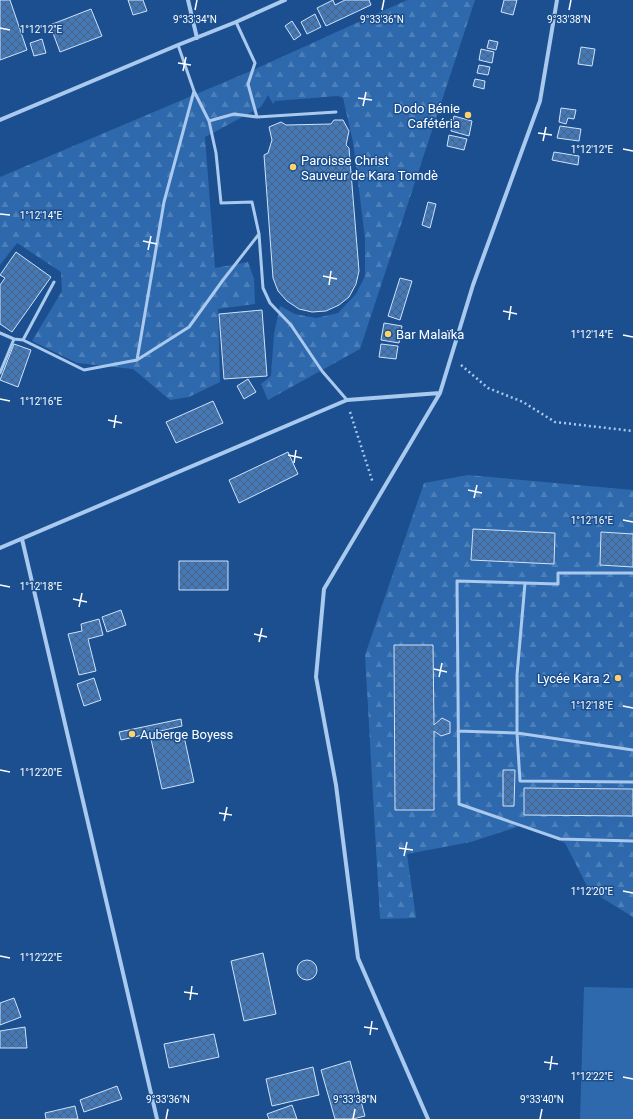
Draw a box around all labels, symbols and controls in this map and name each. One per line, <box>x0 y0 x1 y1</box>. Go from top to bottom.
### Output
text: 9°33'34"N <box>173 14 217 25</box>
text: 9°33'36"N <box>360 14 404 25</box>
text: 9°33'38"N <box>547 14 591 25</box>
text: 1°12'12"E <box>20 24 63 35</box>
place label: Dodo Bénie Cafétéria <box>394 101 460 131</box>
marker: Dodo Bénie Cafétéria <box>463 110 473 120</box>
text: 1°12'12"E <box>571 144 614 155</box>
place label: Paroisse Christ Sauveur de Kara Tomdè <box>301 153 438 183</box>
marker: Paroisse Christ Sauveur de Kara Tomdè <box>288 162 298 172</box>
text: 1°12'14"E <box>20 210 63 221</box>
place label: Bar Malaïka <box>396 327 464 342</box>
marker: Bar Malaïka <box>383 329 393 339</box>
text: 1°12'14"E <box>571 329 614 340</box>
text: 1°12'16"E <box>20 396 63 407</box>
text: 1°12'16"E <box>571 515 614 526</box>
text: 1°12'18"E <box>20 581 63 592</box>
place label: Lycée Kara 2 <box>537 671 610 686</box>
marker: Lycée Kara 2 <box>613 673 623 683</box>
text: 1°12'18"E <box>571 700 614 711</box>
place label: Auberge Boyess <box>140 727 234 742</box>
marker: Auberge Boyess <box>127 729 137 739</box>
text: 1°12'20"E <box>20 767 63 778</box>
text: 1°12'20"E <box>571 886 614 897</box>
text: 1°12'22"E <box>20 952 63 963</box>
text: 1°12'22"E <box>571 1071 614 1082</box>
text: 9°33'36"N <box>146 1094 190 1105</box>
text: 9°33'38"N <box>333 1094 377 1105</box>
text: 9°33'40"N <box>520 1094 564 1105</box>

